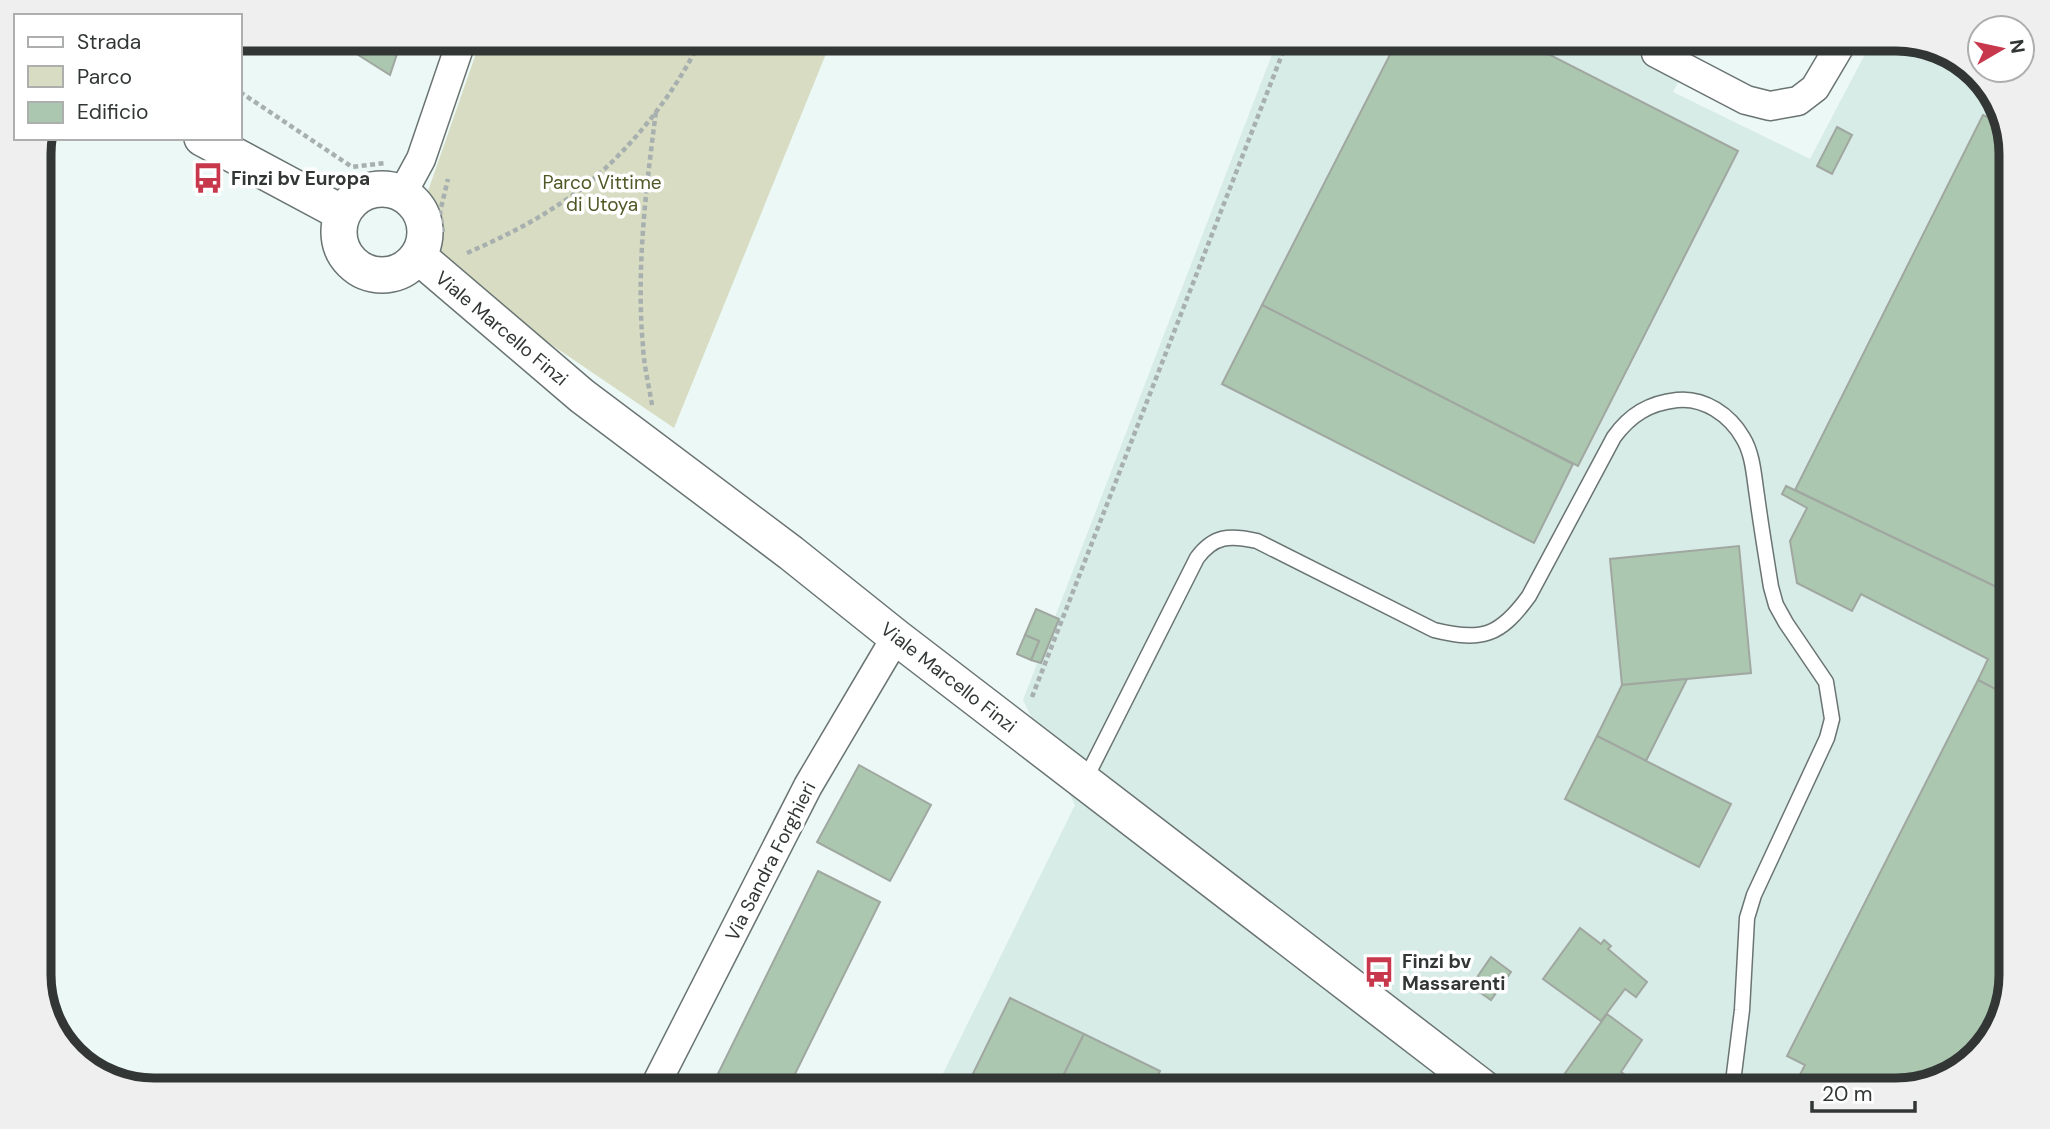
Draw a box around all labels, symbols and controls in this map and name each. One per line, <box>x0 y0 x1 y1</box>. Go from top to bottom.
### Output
legend <box>14 14 242 140</box>
north arrow <box>1966 14 2036 84</box>
text: Strada <box>77 28 141 56</box>
text: N <box>2004 38 2031 55</box>
text: Parco <box>77 63 132 91</box>
text: Edificio <box>77 98 148 126</box>
bus stop icon: Finzi bv Europa <box>191 161 225 195</box>
place label: Finzi bv Europa <box>231 166 370 191</box>
park label: Parco Vittime di Utoya <box>542 170 662 217</box>
street label: Viale Marcello Finzi <box>430 265 573 391</box>
street label: Viale Marcello Finzi <box>876 616 1022 738</box>
street label: Via Sandra Forghieri <box>719 777 821 945</box>
place label: Finzi bv Massarenti <box>1402 949 1506 996</box>
bus stop icon: Finzi bv Massarenti <box>1362 955 1396 989</box>
scale bar <box>1812 1070 1915 1114</box>
text: 20 m <box>1822 1080 1873 1108</box>

